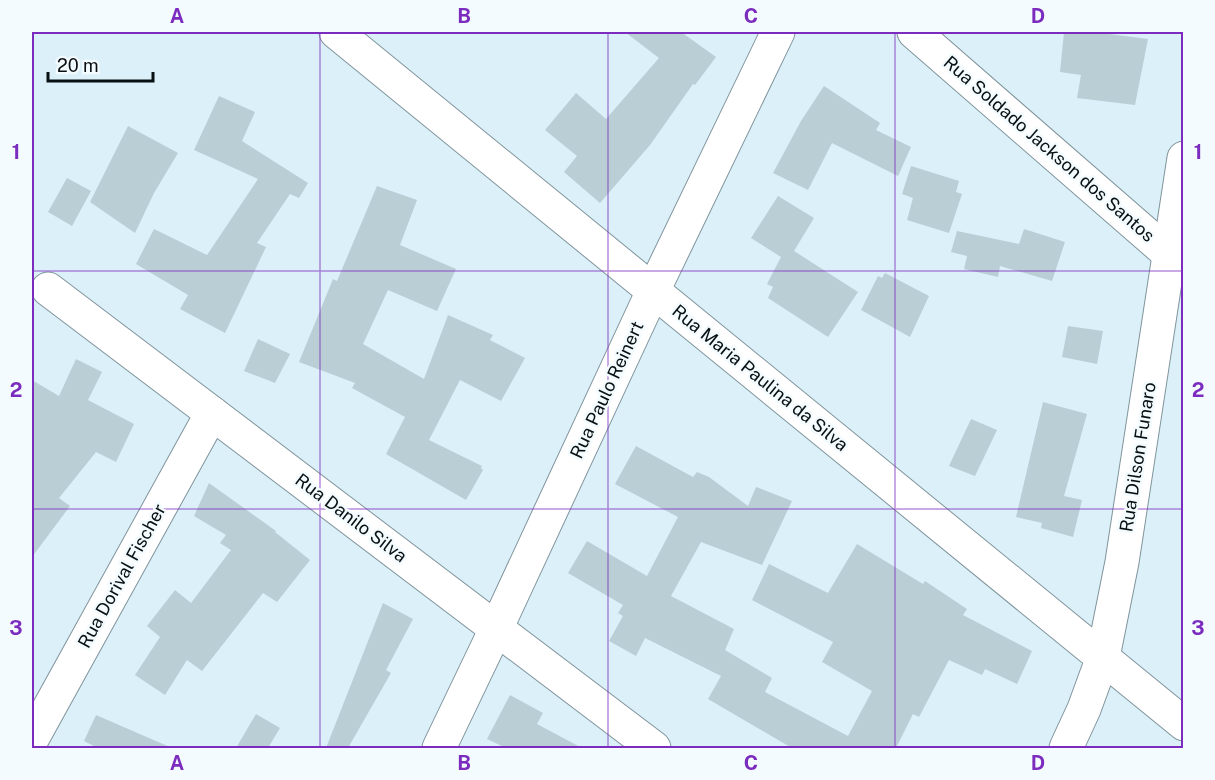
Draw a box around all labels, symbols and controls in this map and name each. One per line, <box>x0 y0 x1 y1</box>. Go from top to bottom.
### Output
text: A <box>170 4 184 28</box>
text: B <box>457 4 471 28</box>
text: C <box>744 4 758 28</box>
text: D <box>1031 4 1045 28</box>
scale bar <box>48 45 153 83</box>
street label: Rua Soldado Jackson dos Santos <box>940 51 1159 246</box>
text: 20 m <box>57 55 99 76</box>
text: 1 <box>12 140 20 164</box>
text: 1 <box>1194 140 1202 164</box>
street label: Rua Maria Paulina da Silva <box>668 300 853 455</box>
street label: Rua Paulo Reinert <box>566 318 648 462</box>
text: 2 <box>10 378 22 402</box>
text: 2 <box>1192 378 1204 402</box>
street label: Rua Dilson Funaro <box>1115 380 1160 533</box>
street label: Rua Danilo Silva <box>291 469 411 566</box>
street label: Rua Dorival Fischer <box>73 500 170 651</box>
text: 3 <box>9 616 23 640</box>
text: 3 <box>1191 616 1205 640</box>
text: A <box>170 751 184 775</box>
text: B <box>457 751 471 775</box>
text: C <box>744 751 758 775</box>
text: D <box>1031 751 1045 775</box>

